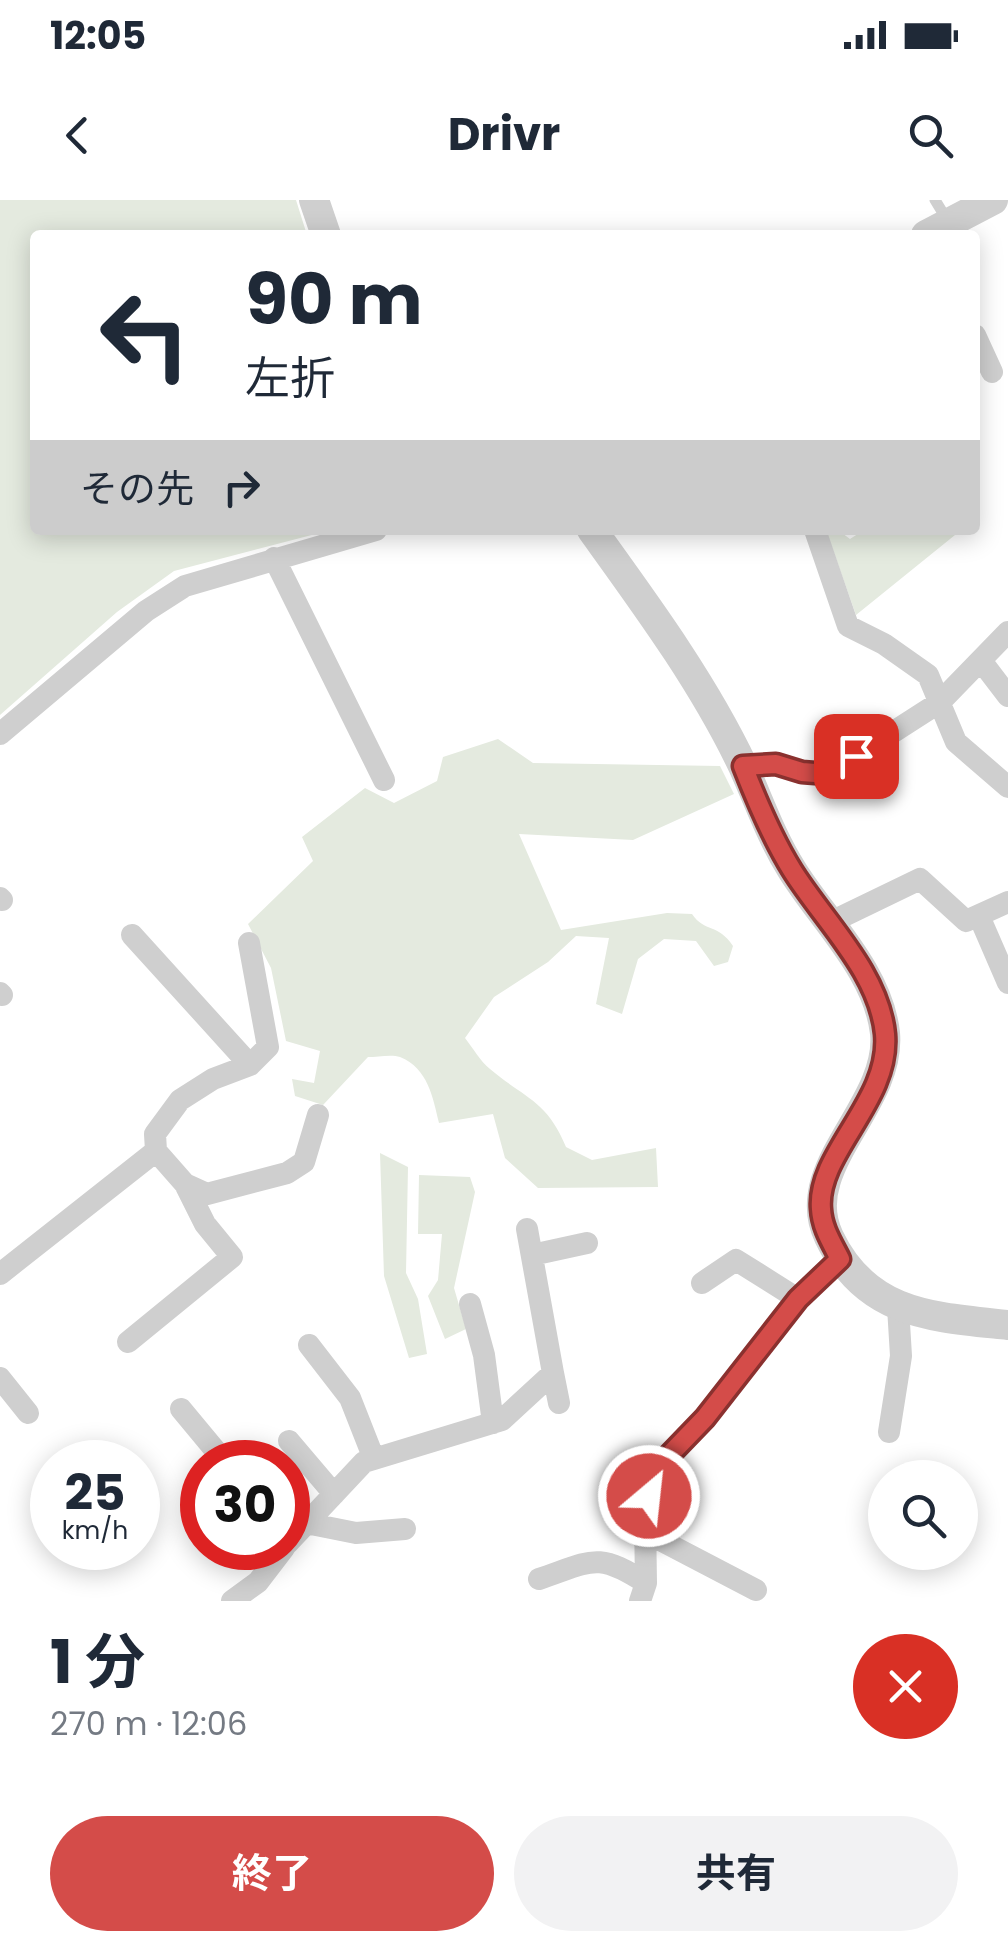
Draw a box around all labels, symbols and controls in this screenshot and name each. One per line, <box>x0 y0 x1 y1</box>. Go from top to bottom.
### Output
text: 12:05 <box>50 9 146 62</box>
text: Drivr <box>448 103 560 166</box>
icon: back <box>50 108 105 163</box>
icon: search <box>903 108 958 163</box>
text: 90 m <box>245 250 423 349</box>
icon: left <box>80 270 210 400</box>
text: 左折 <box>245 347 335 410</box>
icon: right <box>214 460 269 515</box>
text: その先 <box>80 462 194 515</box>
pin <box>814 714 899 799</box>
icon: arrive <box>829 729 884 784</box>
speed limit sign: 30 <box>180 1440 310 1570</box>
position arrow <box>597 1444 701 1548</box>
text: 25 <box>64 1457 126 1528</box>
map controls <box>868 1460 978 1570</box>
button: search <box>868 1460 978 1570</box>
text: km/h <box>62 1513 128 1548</box>
text: 1 分 <box>50 1620 145 1704</box>
button: close <box>853 1634 958 1739</box>
text: 270 m · 12:06 <box>50 1701 247 1746</box>
button: 終了 <box>50 1816 494 1931</box>
button: 共有 <box>514 1816 958 1931</box>

